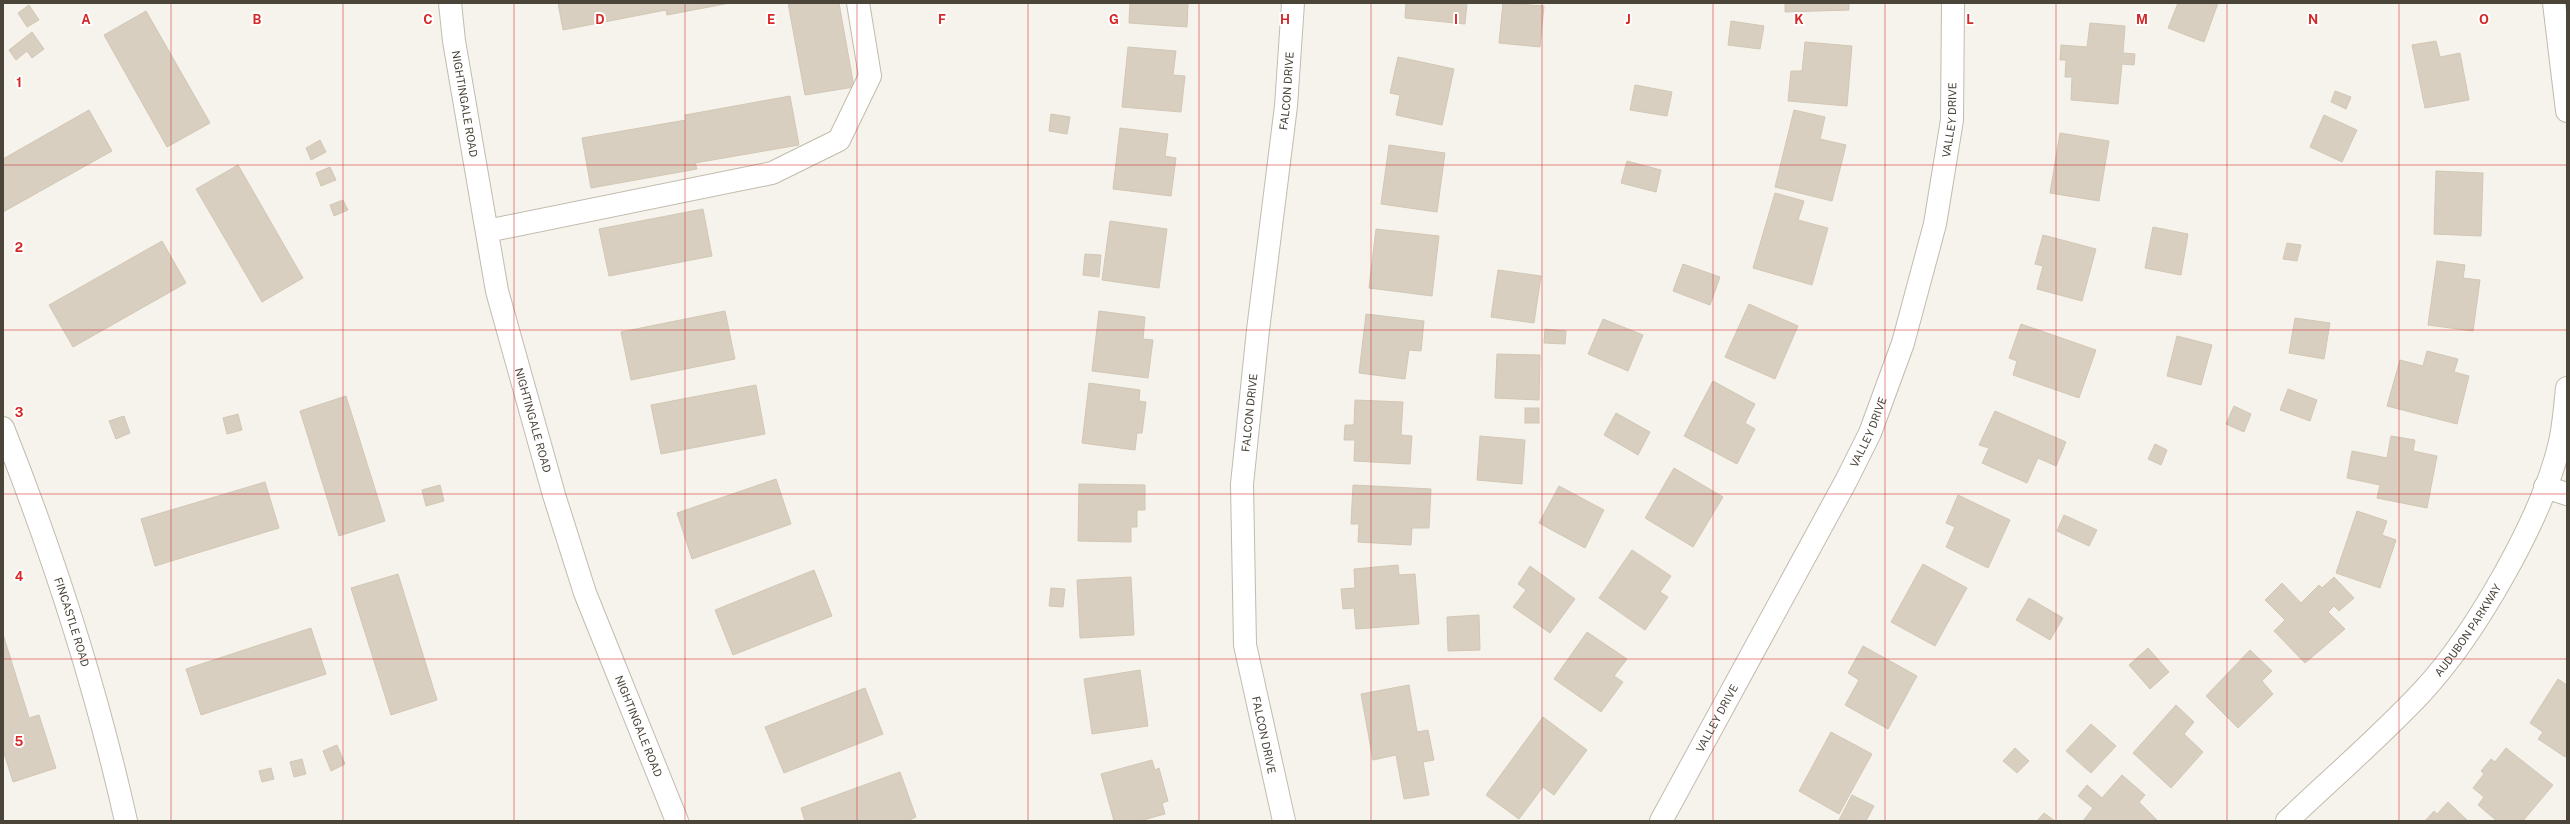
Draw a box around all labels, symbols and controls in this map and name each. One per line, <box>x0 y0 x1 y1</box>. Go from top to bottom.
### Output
text: A <box>81 12 91 27</box>
text: B <box>253 12 262 27</box>
text: C <box>423 12 433 27</box>
text: D <box>595 12 605 27</box>
text: E <box>767 12 775 27</box>
text: F <box>938 12 946 27</box>
text: G <box>1109 12 1119 27</box>
text: H <box>1280 12 1290 27</box>
text: I <box>1454 12 1458 27</box>
text: J <box>1625 12 1631 27</box>
text: K <box>1794 12 1804 27</box>
text: L <box>1966 12 1974 27</box>
text: M <box>2136 12 2148 27</box>
text: N <box>2308 12 2318 27</box>
text: O <box>2479 12 2489 27</box>
street label: NIGHTINGALE ROAD <box>450 50 480 159</box>
street label: FALCON DRIVE <box>1277 51 1296 131</box>
text: 1 <box>16 75 22 90</box>
street label: VALLEY DRIVE <box>1940 82 1958 158</box>
text: 2 <box>15 240 23 255</box>
street label: NIGHTINGALE ROAD <box>513 366 554 474</box>
street label: FALCON DRIVE <box>1239 373 1259 453</box>
street label: VALLEY DRIVE <box>1848 395 1889 469</box>
text: 3 <box>15 405 24 420</box>
text: 4 <box>15 569 24 584</box>
street label: FINCASTLE ROAD <box>52 576 92 669</box>
street label: AUDUBON PARKWAY <box>2432 582 2504 679</box>
street label: NIGHTINGALE ROAD <box>613 674 665 779</box>
street label: VALLEY DRIVE <box>1694 682 1740 754</box>
street label: FALCON DRIVE <box>1250 695 1278 775</box>
text: 5 <box>15 734 24 749</box>

